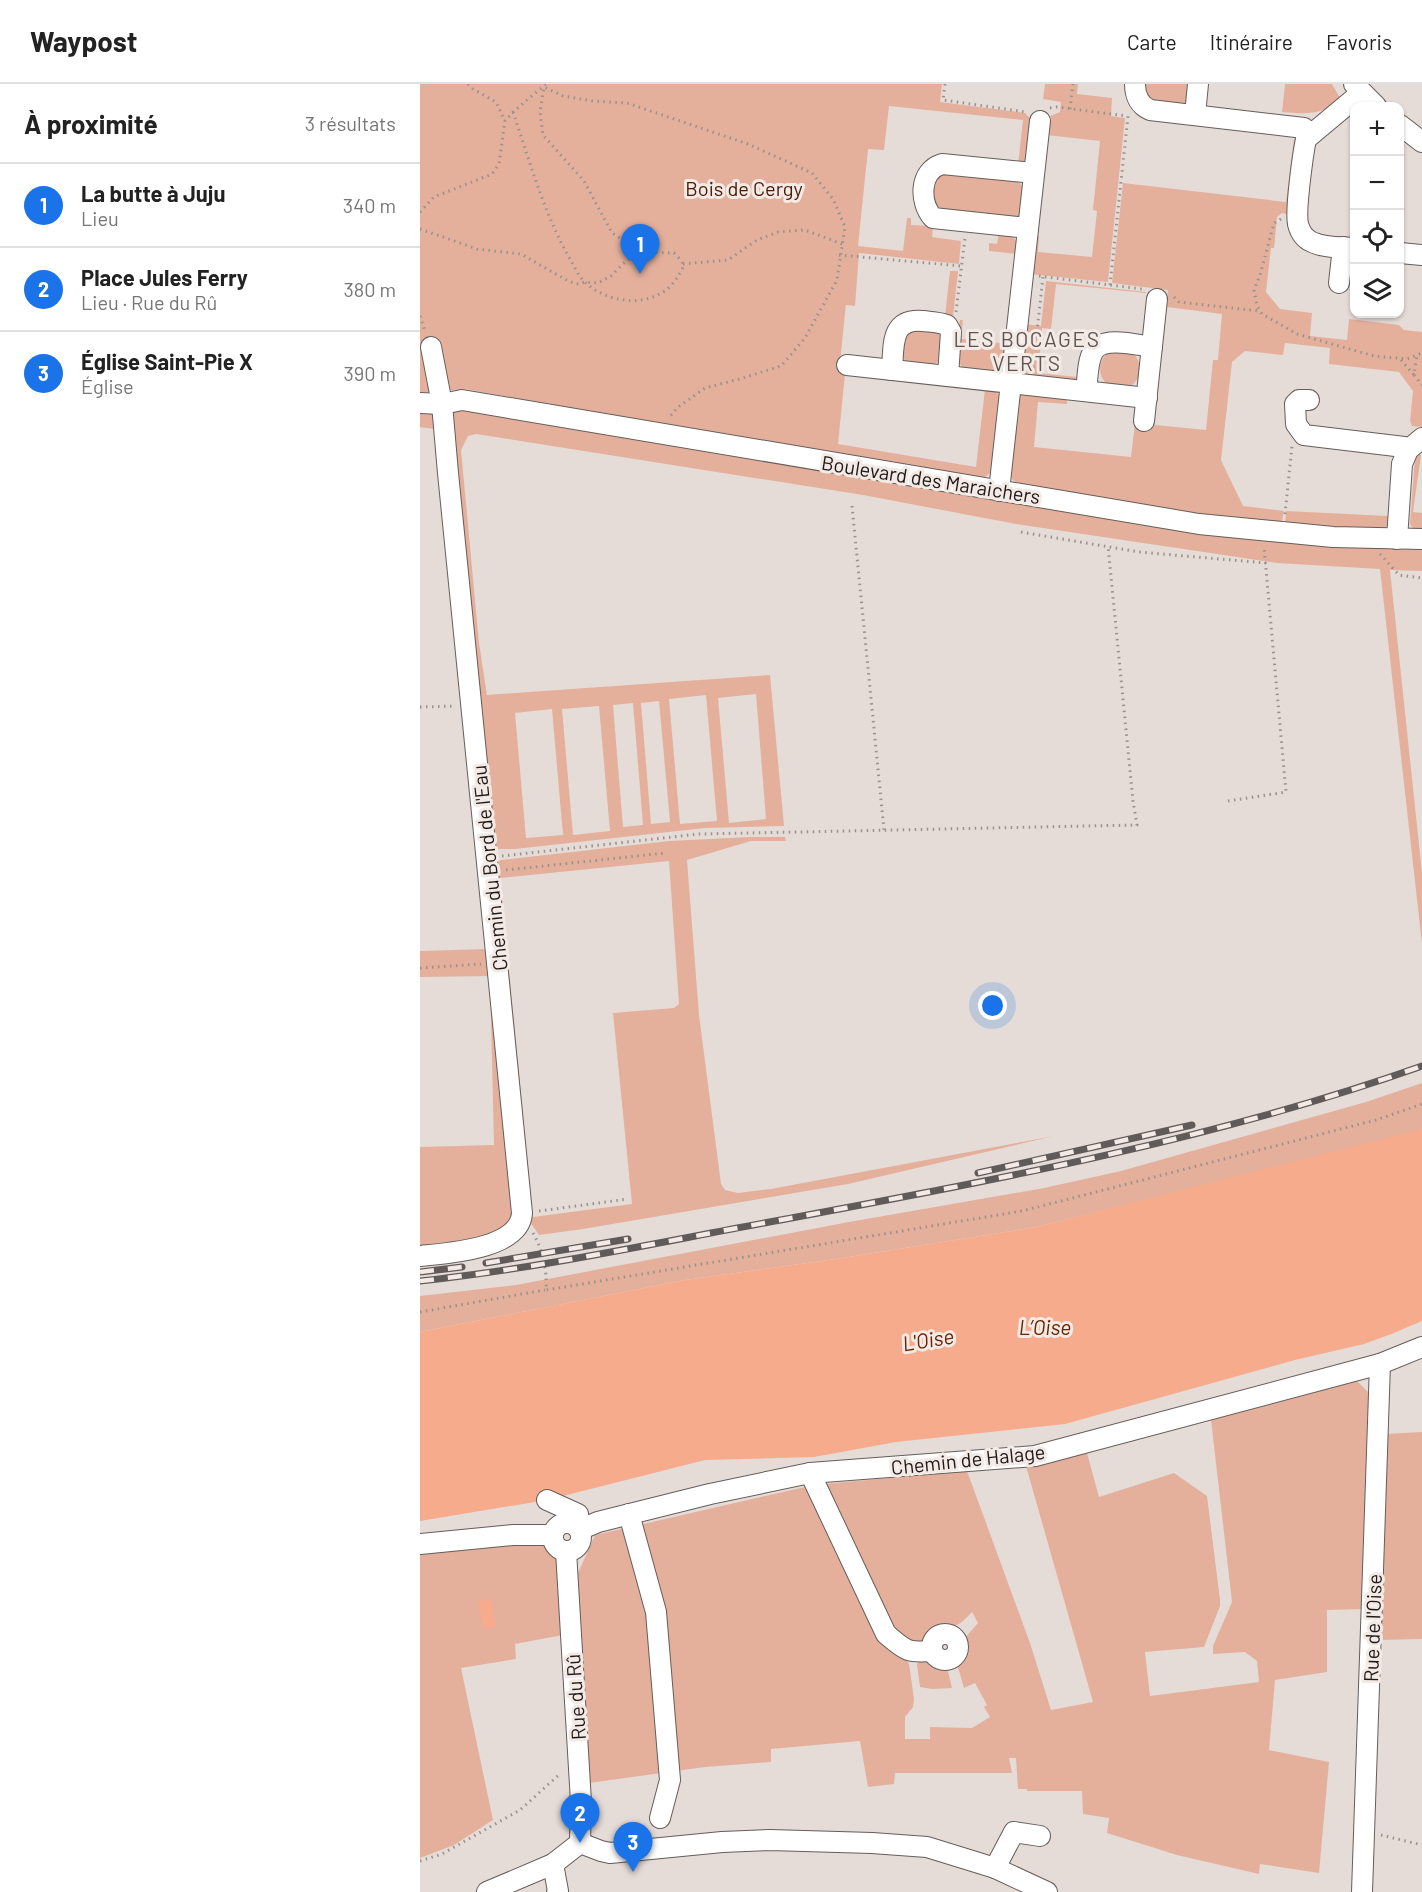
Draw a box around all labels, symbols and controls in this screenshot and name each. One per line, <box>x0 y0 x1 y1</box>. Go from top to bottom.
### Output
text: Waypost <box>30 24 137 58</box>
text: Carte <box>1127 29 1177 54</box>
text: Itinéraire <box>1210 29 1293 54</box>
text: Favoris <box>1326 29 1392 54</box>
map controls <box>1350 102 1404 318</box>
button: + <box>1350 102 1404 156</box>
text: À proximité <box>24 108 158 139</box>
text: 3 résultats <box>305 111 396 135</box>
button: − <box>1350 156 1404 210</box>
park label: Bois de Cergy <box>685 176 803 200</box>
text: La butte à Juju <box>81 180 225 206</box>
text: 1 <box>40 193 47 217</box>
text: 340 m <box>343 193 396 217</box>
text: Lieu <box>81 206 119 230</box>
button: locate <box>1350 210 1404 264</box>
pin: 1 <box>620 224 660 274</box>
text: Place Jules Ferry <box>81 264 248 290</box>
button: layers <box>1350 264 1404 318</box>
text: 2 <box>38 277 49 301</box>
text: 380 m <box>343 277 396 301</box>
text: Lieu · Rue du Rû <box>81 290 217 314</box>
district label: LES BOCAGES VERTS <box>954 326 1100 375</box>
text: Église Saint-Pie X <box>81 348 253 374</box>
text: 3 <box>38 361 49 385</box>
text: 390 m <box>343 361 396 385</box>
text: Église <box>81 374 134 398</box>
street label: Boulevard des Maraichers <box>820 450 1042 508</box>
street label: Chemin du Bord de l'Eau <box>466 764 512 972</box>
your location <box>978 991 1007 1020</box>
water label: L’Oise <box>1019 1314 1071 1339</box>
water label: L'Oise <box>900 1323 956 1355</box>
street label: Chemin de Halage <box>890 1439 1046 1479</box>
street label: Rue de l'Oise <box>1358 1573 1386 1683</box>
street label: Rue du Rû <box>560 1653 590 1741</box>
pin: 2 <box>560 1794 600 1843</box>
pin: 3 <box>614 1822 652 1872</box>

